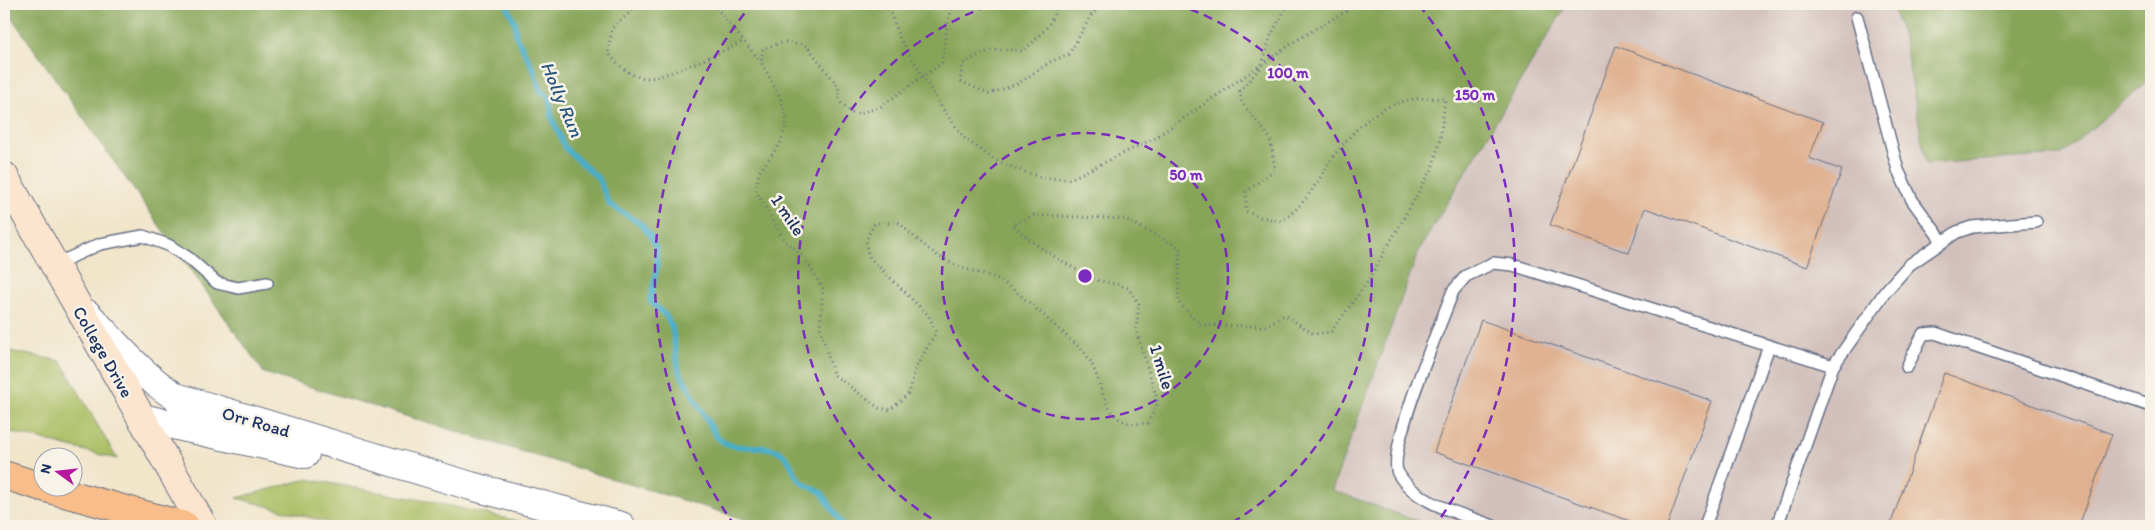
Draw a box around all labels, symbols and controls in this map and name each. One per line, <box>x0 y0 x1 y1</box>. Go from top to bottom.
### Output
water label: Holly Run <box>536 58 588 140</box>
text: 100 m <box>1267 64 1309 82</box>
text: 150 m <box>1455 86 1495 104</box>
text: 50 m <box>1169 166 1203 184</box>
street label: 1 mile <box>766 190 810 240</box>
centre of rings <box>1076 267 1094 285</box>
street label: College Drive <box>68 302 138 402</box>
street label: 1 mile <box>1145 342 1179 392</box>
street label: Orr Road <box>219 402 293 442</box>
north arrow <box>32 448 82 498</box>
text: N <box>36 462 55 476</box>

